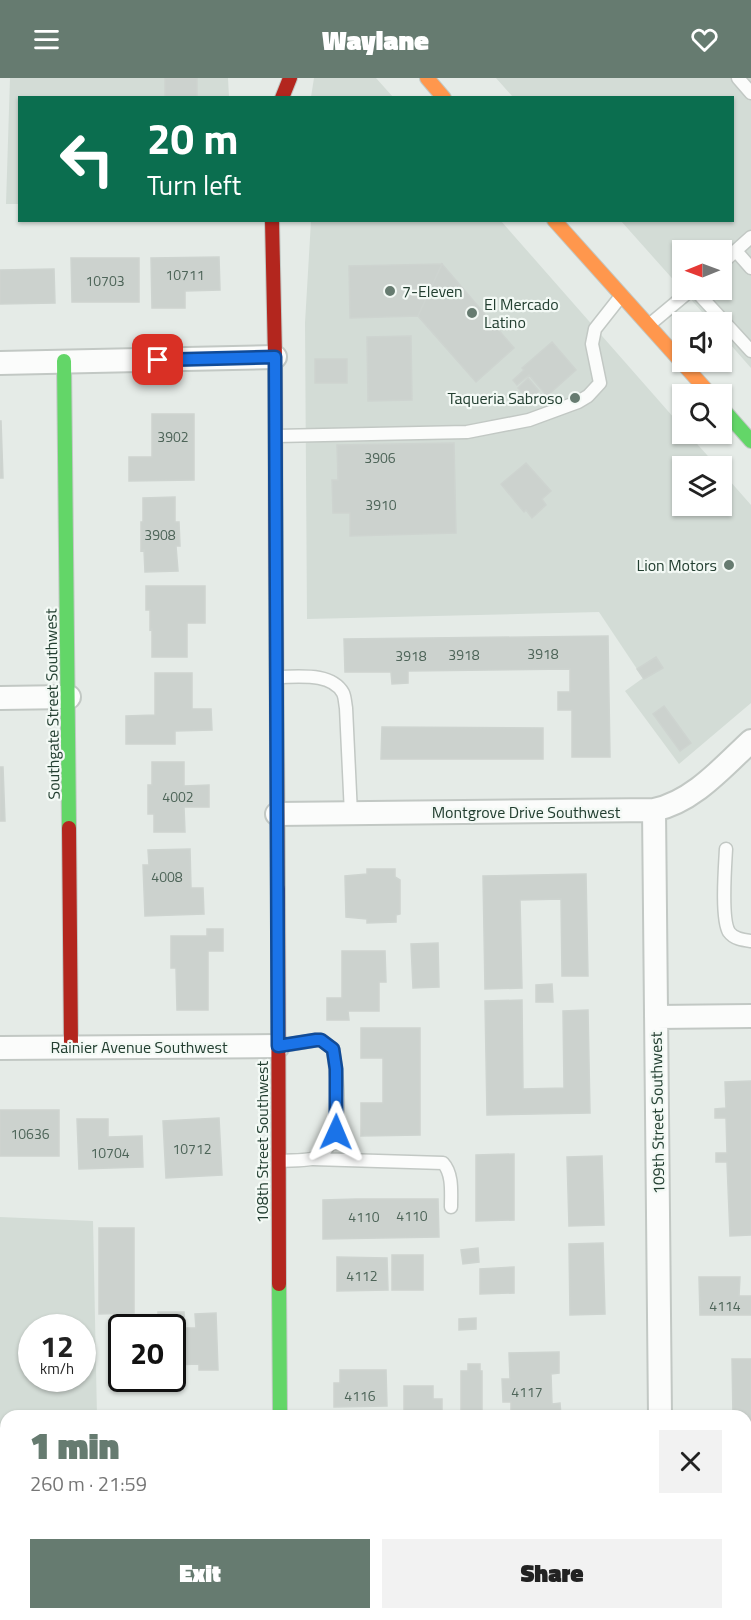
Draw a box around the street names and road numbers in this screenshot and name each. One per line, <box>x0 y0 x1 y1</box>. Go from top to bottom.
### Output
street label: Southgate Street Southwest <box>38 608 66 800</box>
street label: Montgrove Drive Southwest <box>432 800 621 824</box>
street label: 109th Street Southwest <box>644 1031 670 1194</box>
street label: Rainier Avenue Southwest <box>50 1035 228 1059</box>
street label: 108th Street Southwest <box>250 1060 274 1223</box>

